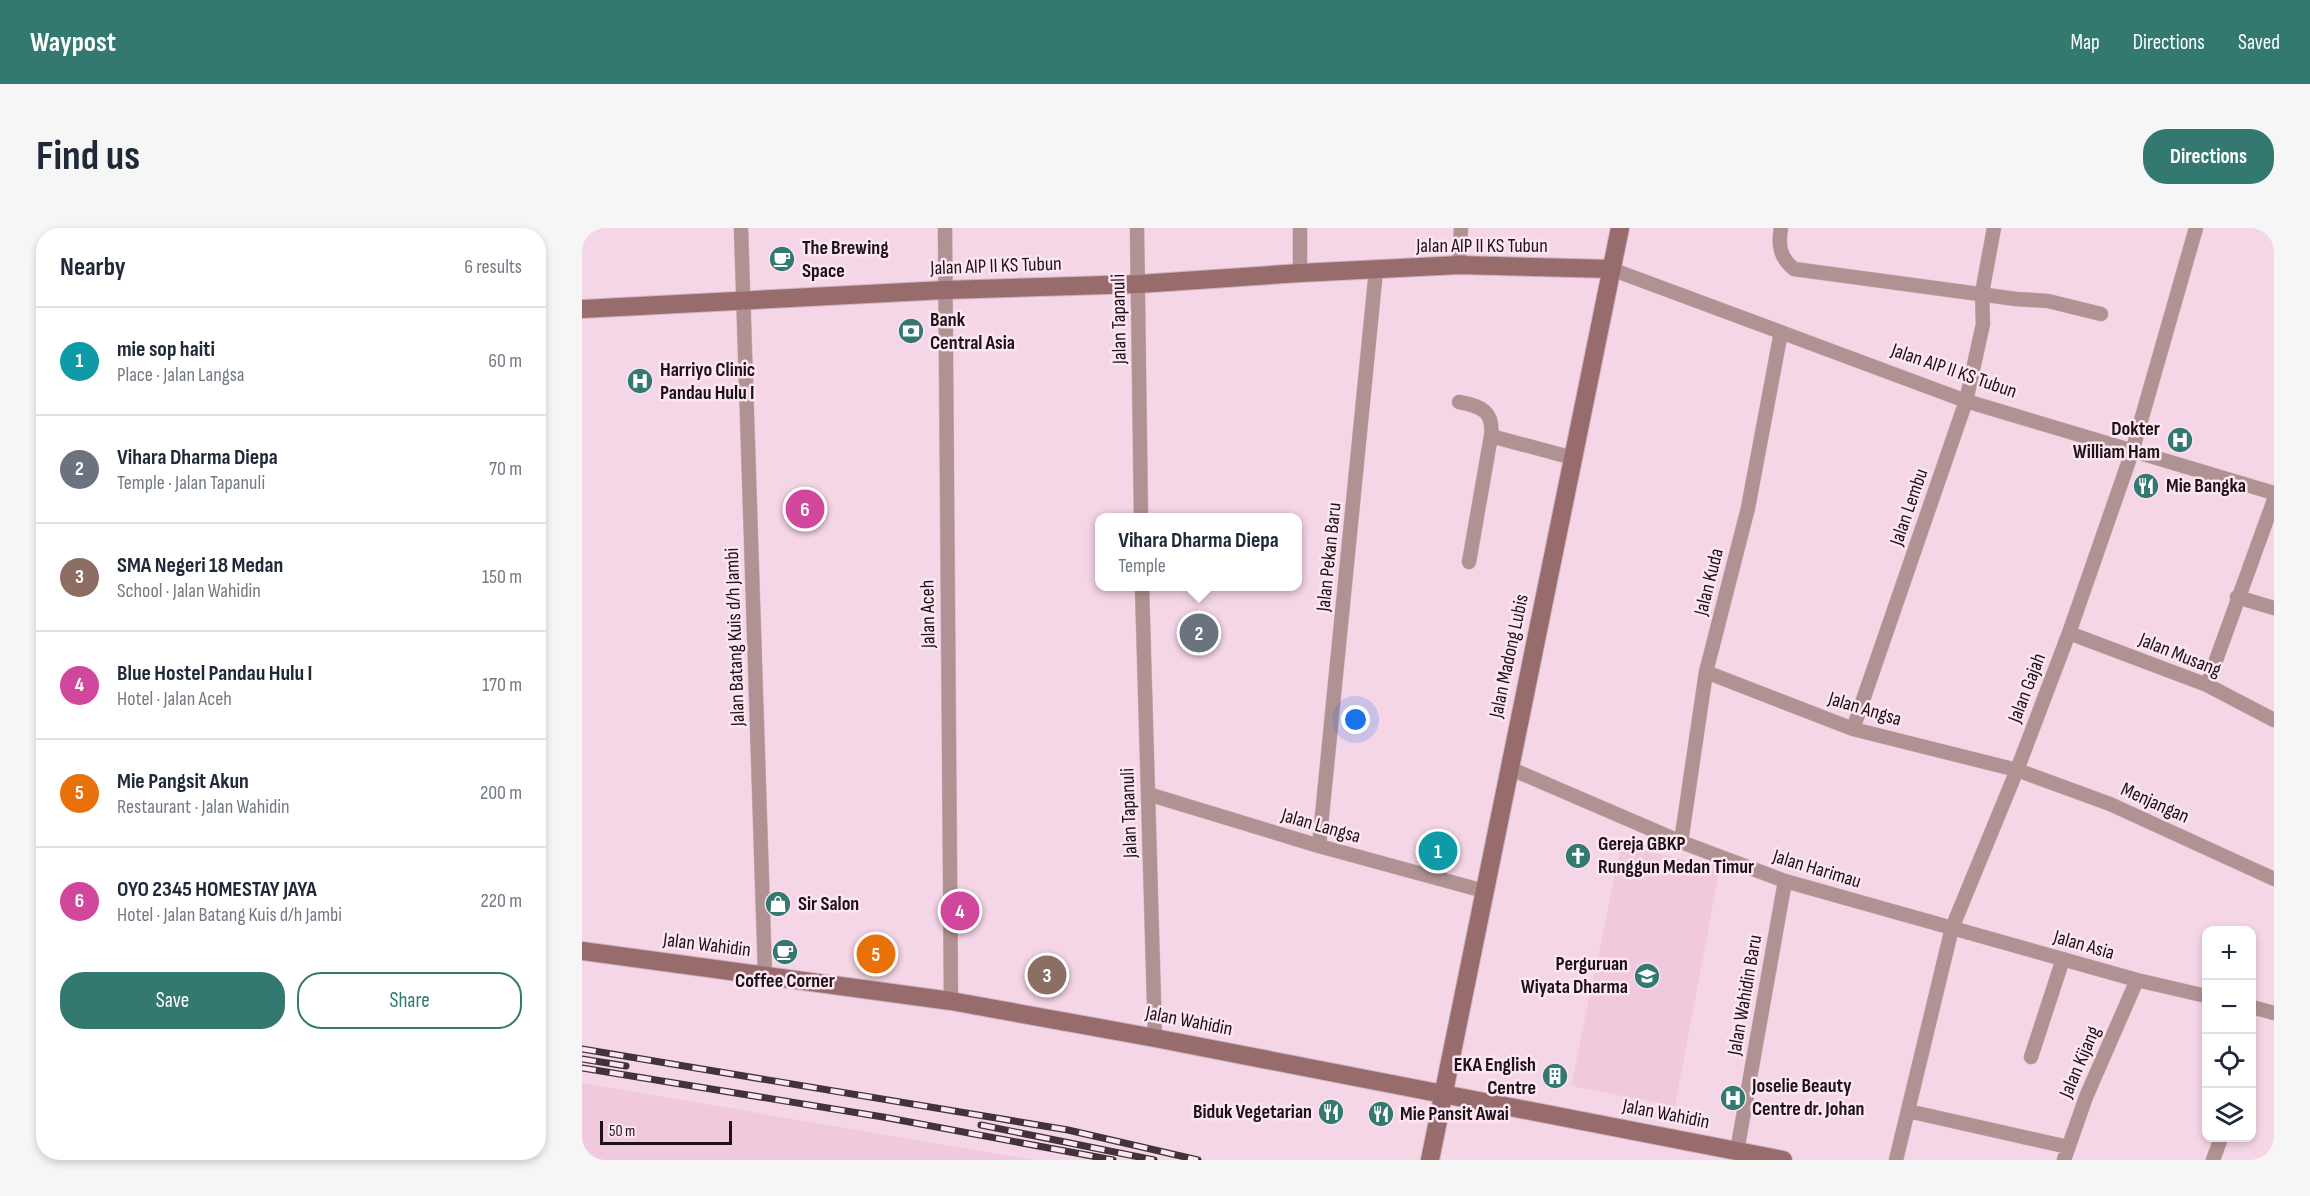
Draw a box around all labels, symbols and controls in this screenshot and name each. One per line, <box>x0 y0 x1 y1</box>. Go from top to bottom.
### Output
text: Waypost <box>30 26 116 59</box>
text: Map <box>2070 30 2100 55</box>
text: Directions <box>2133 30 2205 55</box>
text: Saved <box>2238 30 2280 55</box>
button: Directions <box>2143 129 2274 184</box>
text: Find us <box>36 131 140 182</box>
street label: Jalan AIP II KS Tubun <box>1415 234 1548 258</box>
place label: The Brewing Space <box>802 236 889 283</box>
cafe icon: The Brewing Space <box>767 244 797 274</box>
text: Nearby <box>60 252 126 283</box>
street label: Jalan AIP II KS Tubun <box>929 252 1062 280</box>
text: 6 results <box>464 255 522 279</box>
street label: Jalan Tapanuli <box>1106 274 1132 365</box>
place label: Bank Central Asia <box>930 308 1015 355</box>
bank icon: Bank Central Asia <box>896 316 926 346</box>
text: mie sop haiti <box>117 336 215 363</box>
street label: Jalan AIP II KS Tubun <box>1887 338 2020 404</box>
text: 1 <box>76 349 83 373</box>
text: 60 m <box>488 349 522 373</box>
place label: Harriyo Clinic Pandau Hulu I <box>660 358 755 405</box>
text: Place · Jalan Langsa <box>117 363 245 387</box>
hospital icon: Harriyo Clinic Pandau Hulu I <box>625 366 655 396</box>
place label: Dokter William Ham <box>2073 417 2160 464</box>
hospital icon: Dokter William Ham <box>2165 425 2195 455</box>
text: Vihara Dharma Diepa <box>117 444 278 471</box>
text: 2 <box>75 457 84 481</box>
text: 70 m <box>489 457 522 481</box>
street label: Jalan Lembu <box>1884 465 1933 550</box>
text: Temple · Jalan Tapanuli <box>117 471 265 495</box>
restaurant icon: Mie Bangka <box>2131 471 2161 501</box>
place label: Mie Bangka <box>2166 474 2246 498</box>
pin: 6 <box>786 486 824 532</box>
street label: Jalan Pekan Baru <box>1311 501 1347 614</box>
popup <box>1095 513 1302 591</box>
text: Vihara Dharma Diepa <box>1118 527 1279 554</box>
street label: Jalan Kuda <box>1689 546 1729 619</box>
street label: Jalan Batang Kuis d/h Jambi <box>720 547 750 728</box>
text: SMA Negeri 18 Medan <box>117 552 283 579</box>
text: Temple <box>1118 554 1166 578</box>
text: 3 <box>75 565 84 589</box>
text: 150 m <box>482 565 522 589</box>
text: School · Jalan Wahidin <box>117 579 261 603</box>
street label: Jalan Aceh <box>915 580 941 649</box>
street label: Jalan Madong Lubis <box>1484 592 1534 721</box>
pin: 2 <box>1180 610 1218 656</box>
street label: Jalan Musang <box>2134 627 2225 682</box>
street label: Jalan Gajah <box>2002 650 2051 727</box>
text: Blue Hostel Pandau Hulu I <box>117 660 312 687</box>
text: 4 <box>75 673 84 697</box>
text: 170 m <box>482 673 522 697</box>
street label: Jalan Angsa <box>1825 686 1904 731</box>
text: Hotel · Jalan Aceh <box>117 687 232 711</box>
your location <box>1341 705 1370 734</box>
text: Mie Pangsit Akun <box>117 768 249 795</box>
street label: Jalan Tapanuli <box>1115 768 1143 859</box>
street label: Menjangan <box>2117 777 2193 829</box>
text: 5 <box>75 781 84 805</box>
text: 200 m <box>480 781 522 805</box>
text: Restaurant · Jalan Wahidin <box>117 795 290 819</box>
street label: Jalan Langsa <box>1278 803 1363 849</box>
pin: 1 <box>1418 828 1458 874</box>
place label: Gereja GBKP Runggun Medan Timur <box>1598 832 1754 879</box>
church icon: Gereja GBKP Runggun Medan Timur <box>1563 841 1593 871</box>
street label: Jalan Harimau <box>1769 844 1864 894</box>
text: OYO 2345 HOMESTAY JAYA <box>117 876 317 903</box>
pin: 4 <box>940 888 980 934</box>
text: 6 <box>75 889 84 913</box>
text: 220 m <box>481 889 522 913</box>
shop icon: Sir Salon <box>763 889 793 919</box>
place label: Sir Salon <box>798 892 859 916</box>
text: Hotel · Jalan Batang Kuis d/h Jambi <box>117 903 342 927</box>
street label: Jalan Asia <box>2050 925 2117 965</box>
map controls <box>2202 926 2256 1142</box>
button: + <box>2202 926 2256 980</box>
street label: Jalan Wahidin <box>661 928 752 962</box>
pin: 5 <box>856 932 896 976</box>
street label: Jalan Wahidin Baru <box>1722 933 1767 1058</box>
cafe icon: Coffee Corner <box>770 937 800 967</box>
pin: 3 <box>1028 952 1066 998</box>
place label: Perguruan Wiyata Dharma <box>1521 952 1628 999</box>
school or university icon: Perguruan Wiyata Dharma <box>1632 961 1662 991</box>
place label: Coffee Corner <box>735 969 835 993</box>
button: Save <box>60 972 285 1029</box>
button: Share <box>297 972 522 1029</box>
button: − <box>2202 980 2256 1034</box>
street label: Jalan Wahidin <box>1143 1001 1235 1041</box>
street label: Jalan Kijang <box>2054 1023 2106 1102</box>
button: locate <box>2202 1034 2256 1088</box>
place label: EKA English Centre <box>1454 1053 1536 1100</box>
building icon: EKA English Centre <box>1540 1061 1570 1091</box>
place label: Joselie Beauty Centre dr. Johan <box>1751 1074 1865 1121</box>
hospital icon: Joselie Beauty Centre dr. Johan <box>1718 1083 1748 1113</box>
button: layers <box>2202 1088 2256 1142</box>
street label: Jalan Wahidin <box>1620 1094 1712 1134</box>
restaurant icon: Biduk Vegetarian <box>1316 1097 1346 1127</box>
restaurant icon: Mie Pansit Awai <box>1366 1099 1396 1129</box>
place label: Biduk Vegetarian <box>1193 1100 1312 1124</box>
place label: Mie Pansit Awai <box>1400 1102 1509 1126</box>
scale bar <box>600 1118 732 1146</box>
text: 50 m <box>609 1122 635 1141</box>

